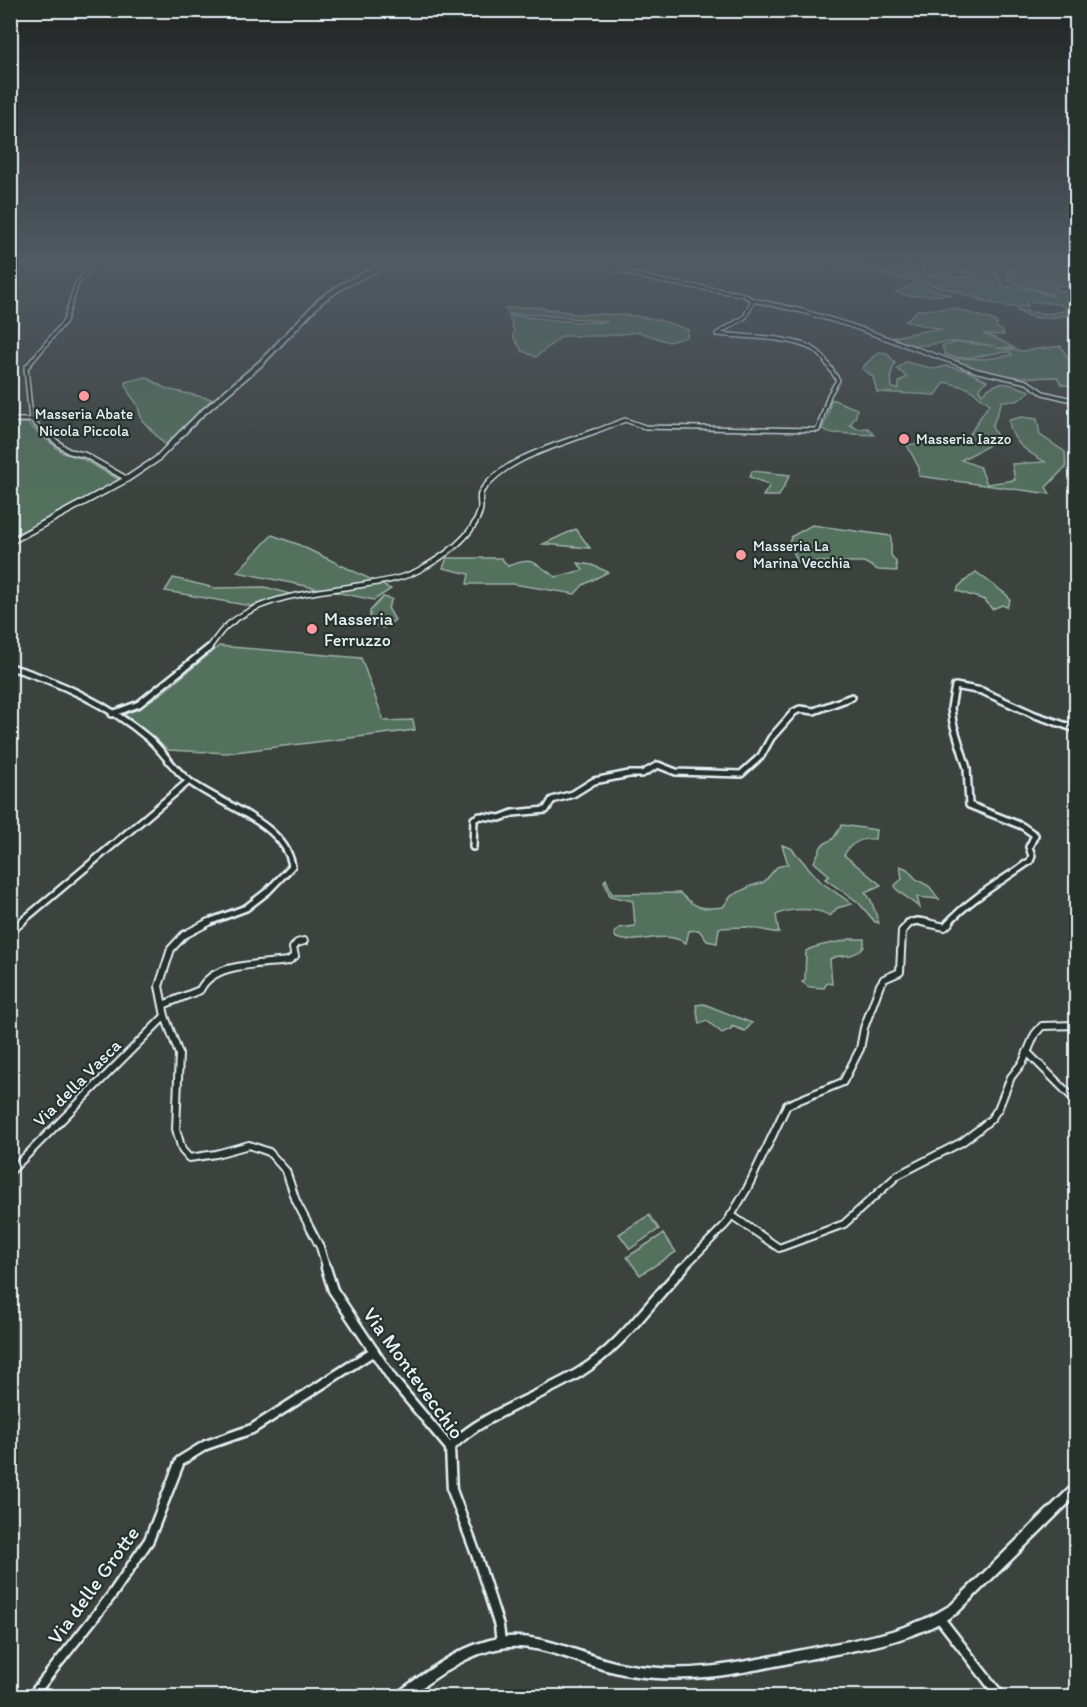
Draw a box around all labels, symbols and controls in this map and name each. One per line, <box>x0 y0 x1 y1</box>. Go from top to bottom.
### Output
marker: Masseria Abate Nicola Piccola <box>77 389 91 403</box>
place label: Masseria Abate Nicola Piccola <box>35 405 133 440</box>
place label: Masseria Iazzo <box>916 430 1011 448</box>
marker: Masseria Iazzo <box>897 432 911 446</box>
place label: Masseria La Marina Vecchia <box>753 537 851 572</box>
marker: Masseria La Marina Vecchia <box>734 548 748 562</box>
place label: Masseria Ferruzzo <box>324 608 394 651</box>
marker: Masseria Ferruzzo <box>305 622 319 636</box>
street label: Via della Vasca <box>28 1034 126 1132</box>
street label: Via Montevecchio <box>358 1302 470 1444</box>
street label: Via delle Grotte <box>42 1521 144 1649</box>

